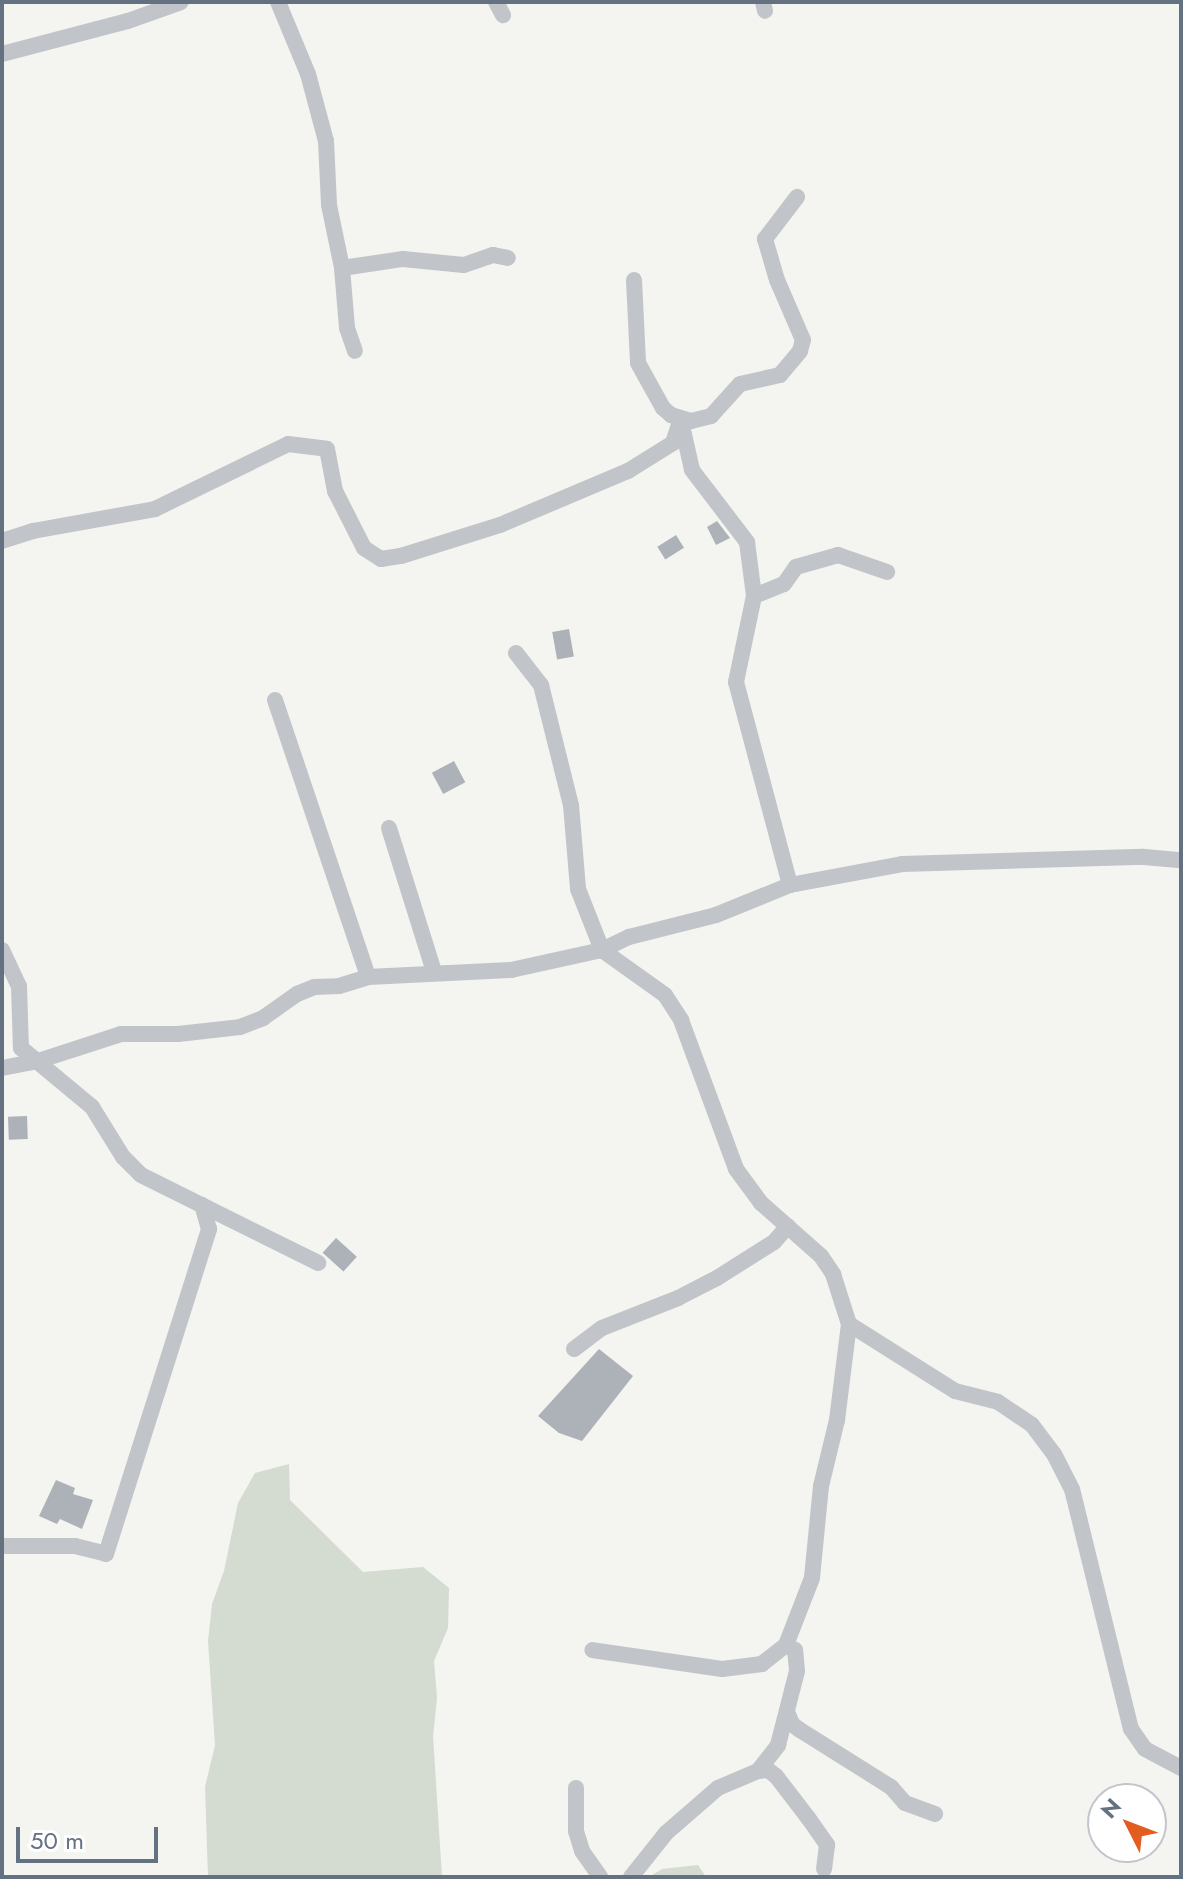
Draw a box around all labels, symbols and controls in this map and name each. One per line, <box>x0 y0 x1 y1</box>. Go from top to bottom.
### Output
north arrow <box>1087 1783 1167 1863</box>
text: N <box>1093 1791 1128 1825</box>
scale bar <box>20 1811 162 1861</box>
text: 50 m <box>30 1823 84 1858</box>

